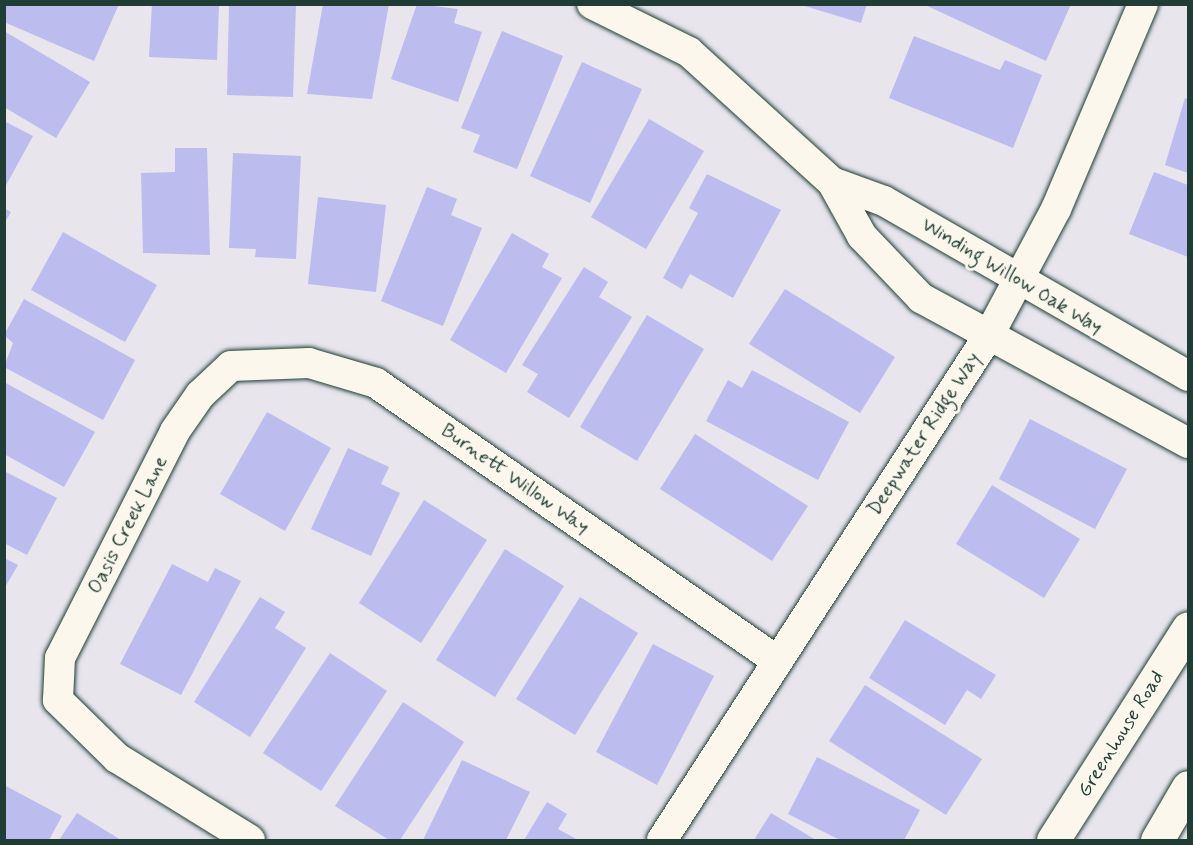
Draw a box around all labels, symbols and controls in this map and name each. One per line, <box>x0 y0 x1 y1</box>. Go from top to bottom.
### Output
street label: Winding Willow Oak Way <box>916 212 1108 340</box>
street label: Deepwater Ridge Way <box>862 347 986 521</box>
street label: Burnett Willow Way <box>435 418 595 540</box>
street label: Oasis Creek Lane <box>83 453 173 597</box>
street label: Greenhouse Road <box>1072 666 1170 802</box>

